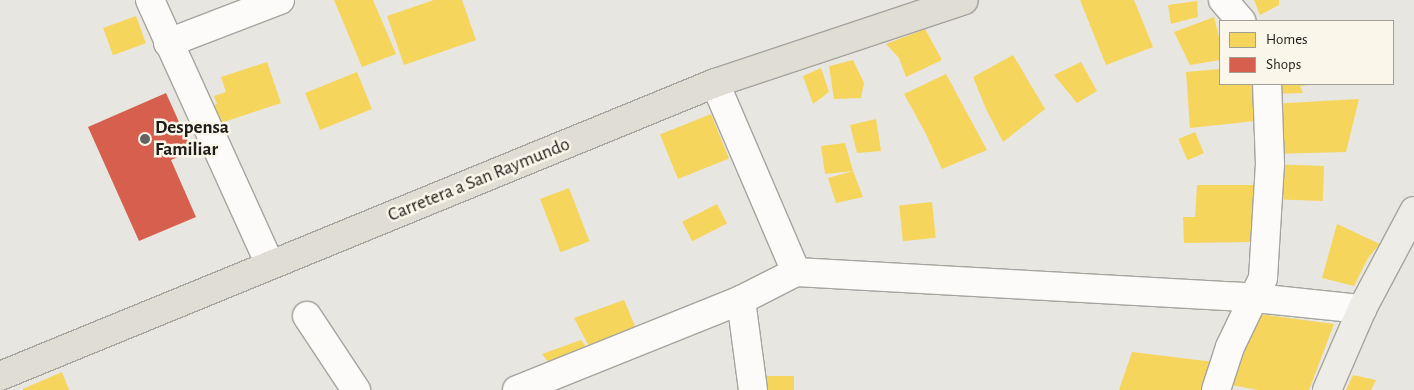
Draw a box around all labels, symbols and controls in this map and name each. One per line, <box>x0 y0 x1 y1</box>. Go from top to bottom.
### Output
legend <box>1219 20 1394 85</box>
text: Homes <box>1266 32 1308 47</box>
text: Shops <box>1266 57 1301 72</box>
place label: Despensa Familiar <box>155 117 229 161</box>
marker: Despensa Familiar <box>139 133 151 145</box>
street label: Carretera a San Raymundo <box>385 133 573 227</box>

